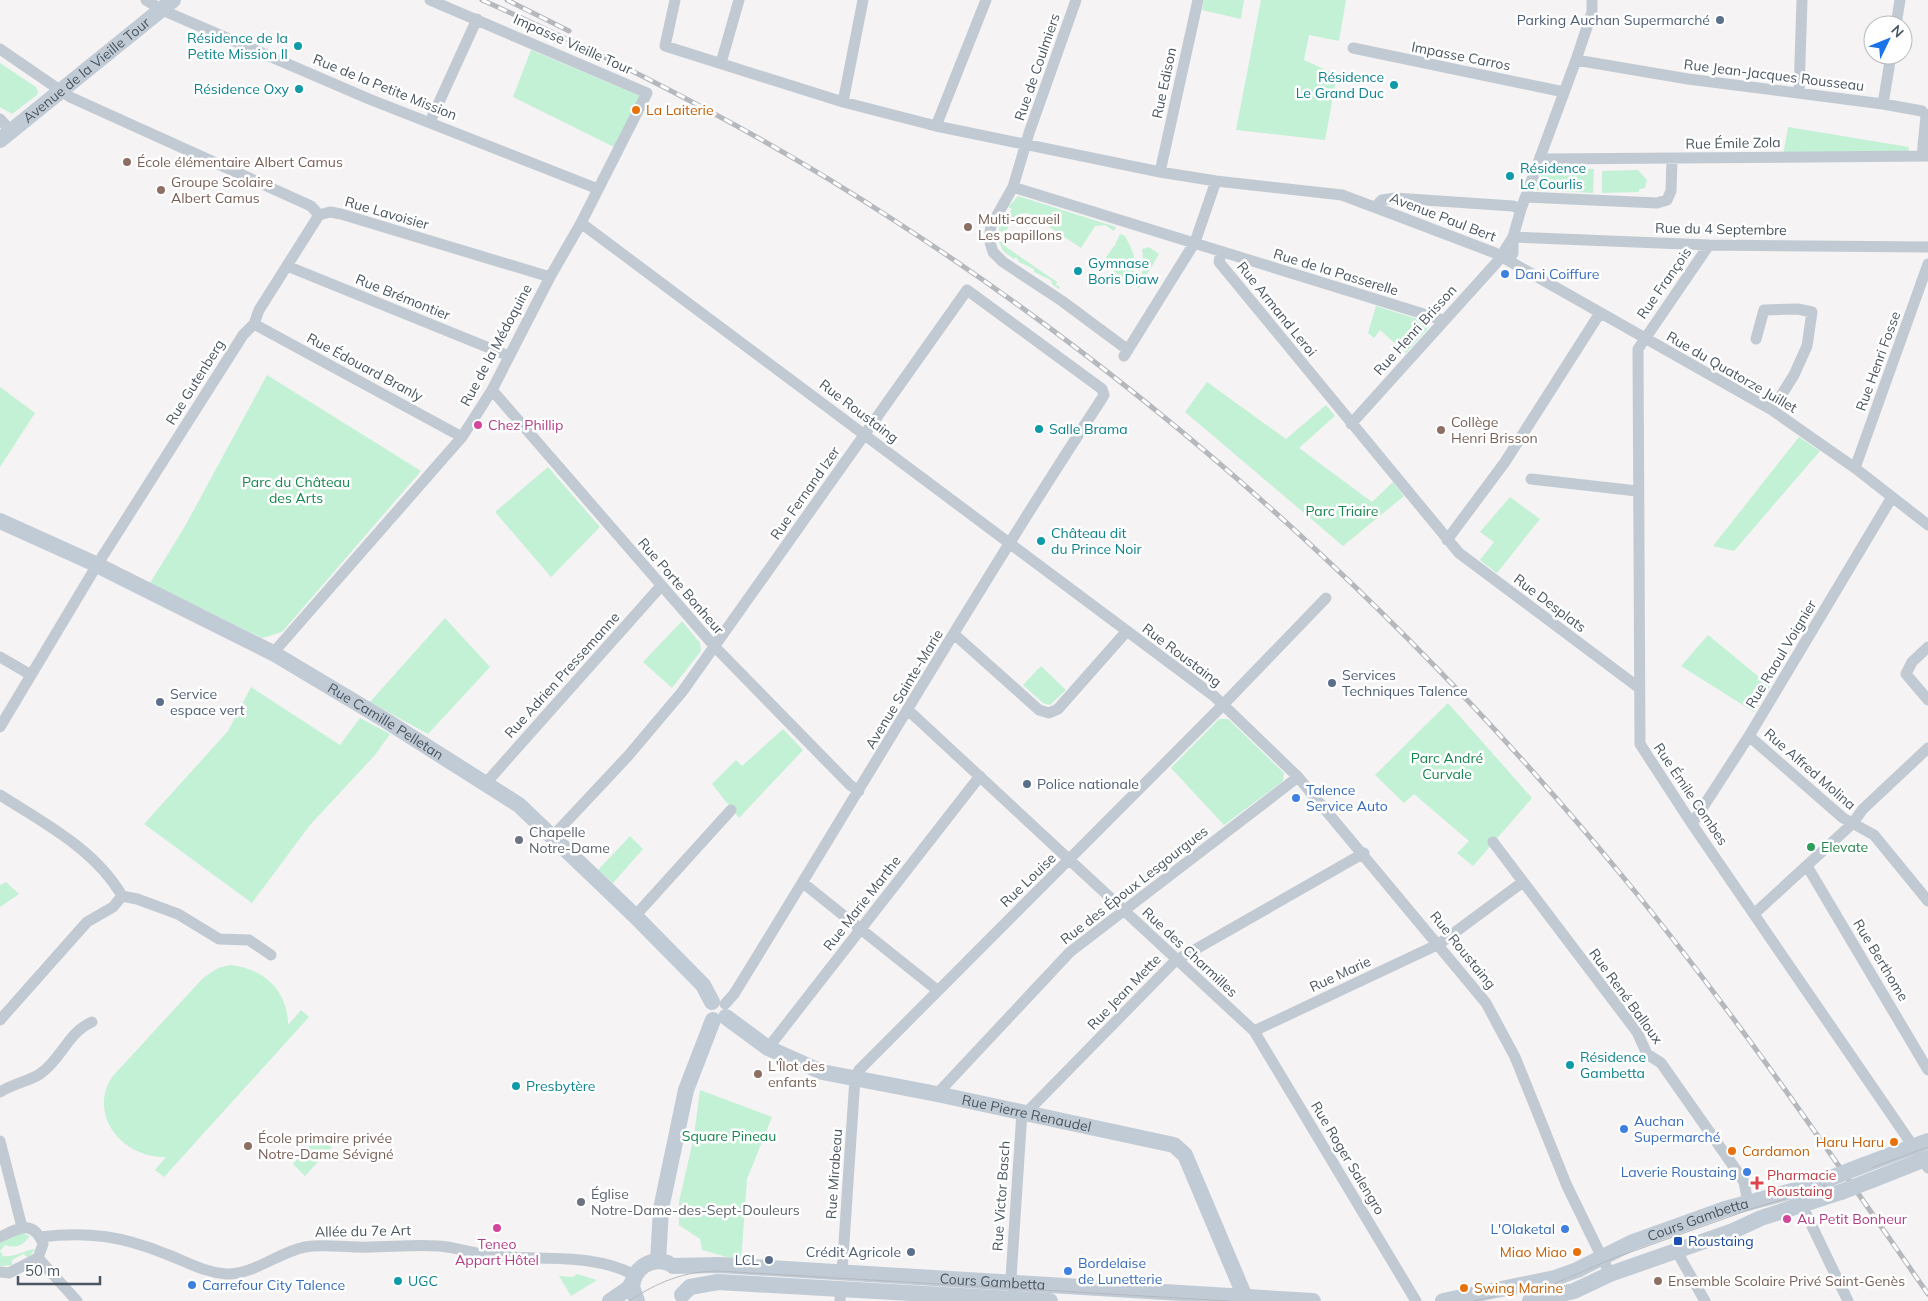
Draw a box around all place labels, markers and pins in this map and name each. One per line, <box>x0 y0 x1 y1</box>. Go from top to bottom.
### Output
place label: Parking Auchan Supermarché <box>1517 11 1710 29</box>
marker: Parking Auchan Supermarché <box>1714 14 1726 26</box>
place label: Résidence de la Petite Mission II <box>187 29 288 63</box>
marker: Résidence de la Petite Mission II <box>292 40 304 52</box>
place label: Résidence Le Grand Duc <box>1296 68 1384 102</box>
marker: Résidence Le Grand Duc <box>1388 79 1400 91</box>
place label: Résidence Oxy <box>194 80 290 98</box>
marker: Résidence Oxy <box>293 83 305 95</box>
place label: La Laiterie <box>646 101 714 119</box>
marker: La Laiterie <box>630 104 642 116</box>
place label: École élémentaire Albert Camus <box>137 153 343 171</box>
marker: École élémentaire Albert Camus <box>121 156 133 168</box>
place label: Résidence Le Courlis <box>1520 159 1586 193</box>
marker: Résidence Le Courlis <box>1504 170 1516 182</box>
place label: Groupe Scolaire Albert Camus <box>171 173 273 207</box>
marker: Groupe Scolaire Albert Camus <box>155 184 167 196</box>
place label: Multi-accueil Les papillons <box>978 210 1062 244</box>
marker: Multi-accueil Les papillons <box>962 221 974 233</box>
place label: Gymnase Boris Diaw <box>1088 254 1159 288</box>
marker: Gymnase Boris Diaw <box>1072 265 1084 277</box>
place label: Dani Coiffure <box>1515 265 1599 283</box>
marker: Dani Coiffure <box>1499 268 1511 280</box>
place label: Collège Henri Brisson <box>1451 413 1538 447</box>
place label: Chez Phillip <box>488 416 563 434</box>
marker: Chez Phillip <box>472 419 484 431</box>
place label: Salle Brama <box>1049 420 1128 438</box>
marker: Salle Brama <box>1033 423 1045 435</box>
marker: Collège Henri Brisson <box>1435 424 1447 436</box>
place label: Château dit du Prince Noir <box>1051 524 1143 558</box>
marker: Château dit du Prince Noir <box>1035 535 1047 547</box>
place label: Services Techniques Talence <box>1342 666 1468 700</box>
marker: Services Techniques Talence <box>1326 677 1338 689</box>
place label: Service espace vert <box>170 685 245 719</box>
marker: Service espace vert <box>154 696 166 708</box>
place label: Police nationale <box>1037 775 1139 793</box>
marker: Police nationale <box>1021 778 1033 790</box>
place label: Talence Service Auto <box>1306 781 1388 815</box>
marker: Talence Service Auto <box>1290 792 1302 804</box>
place label: Chapelle Notre-Dame <box>529 823 610 857</box>
marker: Chapelle Notre-Dame <box>513 834 525 846</box>
place label: Elevate <box>1821 838 1868 856</box>
marker: Elevate <box>1805 841 1817 853</box>
place label: Résidence Gambetta <box>1580 1048 1646 1082</box>
place label: L'Îlot des enfants <box>768 1057 825 1091</box>
marker: Résidence Gambetta <box>1564 1059 1576 1071</box>
marker: L'Îlot des enfants <box>752 1068 764 1080</box>
place label: Presbytère <box>526 1077 595 1095</box>
marker: Presbytère <box>510 1080 522 1092</box>
place label: Auchan Supermarché <box>1634 1112 1720 1146</box>
marker: Auchan Supermarché <box>1618 1123 1630 1135</box>
place label: École primaire privée Notre-Dame Sévigné <box>258 1129 394 1163</box>
place label: Haru Haru <box>1816 1133 1884 1151</box>
marker: Haru Haru <box>1888 1136 1900 1148</box>
marker: École primaire privée Notre-Dame Sévigné <box>242 1140 254 1152</box>
place label: Cardamon <box>1742 1142 1810 1160</box>
marker: Cardamon <box>1726 1145 1738 1157</box>
place label: Laverie Roustaing <box>1621 1163 1737 1181</box>
marker: Laverie Roustaing <box>1741 1166 1753 1178</box>
place label: Pharmacie Roustaing <box>1767 1166 1836 1200</box>
marker: Pharmacie Roustaing <box>1751 1177 1763 1189</box>
place label: Église Notre-Dame-des-Sept-Douleurs <box>591 1185 800 1219</box>
marker: Église Notre-Dame-des-Sept-Douleurs <box>575 1196 587 1208</box>
place label: Au Petit Bonheur <box>1797 1210 1908 1228</box>
marker: Au Petit Bonheur <box>1781 1213 1793 1225</box>
place label: L'Olaketal <box>1490 1220 1555 1238</box>
marker: Teneo Appart Hôtel <box>491 1222 503 1234</box>
marker: L'Olaketal <box>1559 1223 1571 1235</box>
place label: Roustaing <box>1688 1232 1754 1250</box>
place label: Teneo Appart Hôtel <box>455 1235 539 1269</box>
marker: Roustaing <box>1672 1235 1684 1247</box>
place label: Crédit Agricole <box>806 1243 901 1261</box>
place label: Miao Miao <box>1500 1243 1567 1261</box>
marker: Crédit Agricole <box>905 1246 917 1258</box>
marker: Miao Miao <box>1571 1246 1583 1258</box>
place label: LCL <box>735 1251 759 1269</box>
marker: LCL <box>763 1254 775 1266</box>
place label: Bordelaise de Lunetterie <box>1078 1254 1162 1288</box>
marker: Bordelaise de Lunetterie <box>1062 1265 1074 1277</box>
place label: UGC <box>408 1272 438 1290</box>
place label: Ensemble Scolaire Privé Saint-Genès <box>1668 1272 1905 1290</box>
marker: UGC <box>392 1275 404 1287</box>
marker: Ensemble Scolaire Privé Saint-Genès <box>1652 1275 1664 1287</box>
place label: Carrefour City Talence <box>202 1276 345 1294</box>
marker: Carrefour City Talence <box>186 1279 198 1291</box>
place label: Swing Marine <box>1474 1279 1563 1297</box>
marker: Swing Marine <box>1458 1282 1470 1294</box>

